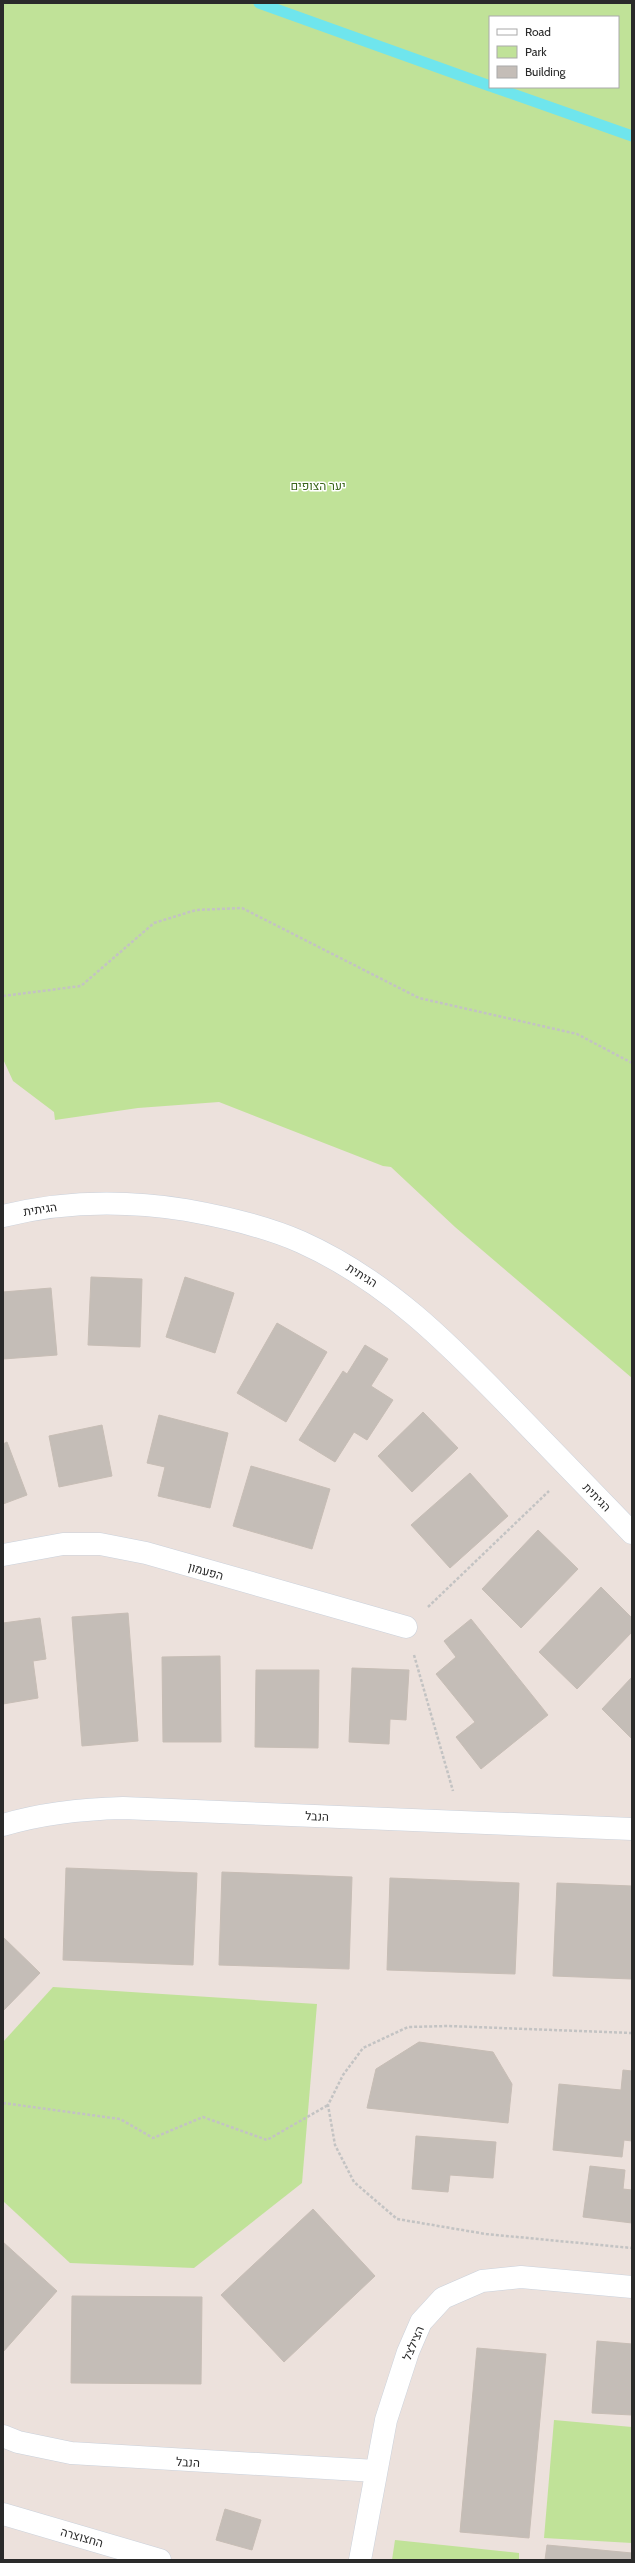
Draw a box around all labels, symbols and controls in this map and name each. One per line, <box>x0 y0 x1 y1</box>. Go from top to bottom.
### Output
legend <box>489 16 619 88</box>
text: Road <box>525 24 551 39</box>
text: Park <box>525 44 547 59</box>
text: Building <box>525 64 567 79</box>
park label: יער הצופים <box>290 478 346 493</box>
street label: הגיתית <box>22 1199 58 1219</box>
street label: הגיתית <box>344 1260 380 1290</box>
street label: הגיתית <box>580 1480 614 1514</box>
street label: הפעמון <box>187 1559 225 1583</box>
street label: הנבל <box>305 1808 329 1824</box>
street label: הצילצל <box>399 2323 427 2363</box>
street label: הנבל <box>176 2454 200 2470</box>
street label: החצוצרה <box>59 2524 105 2550</box>

